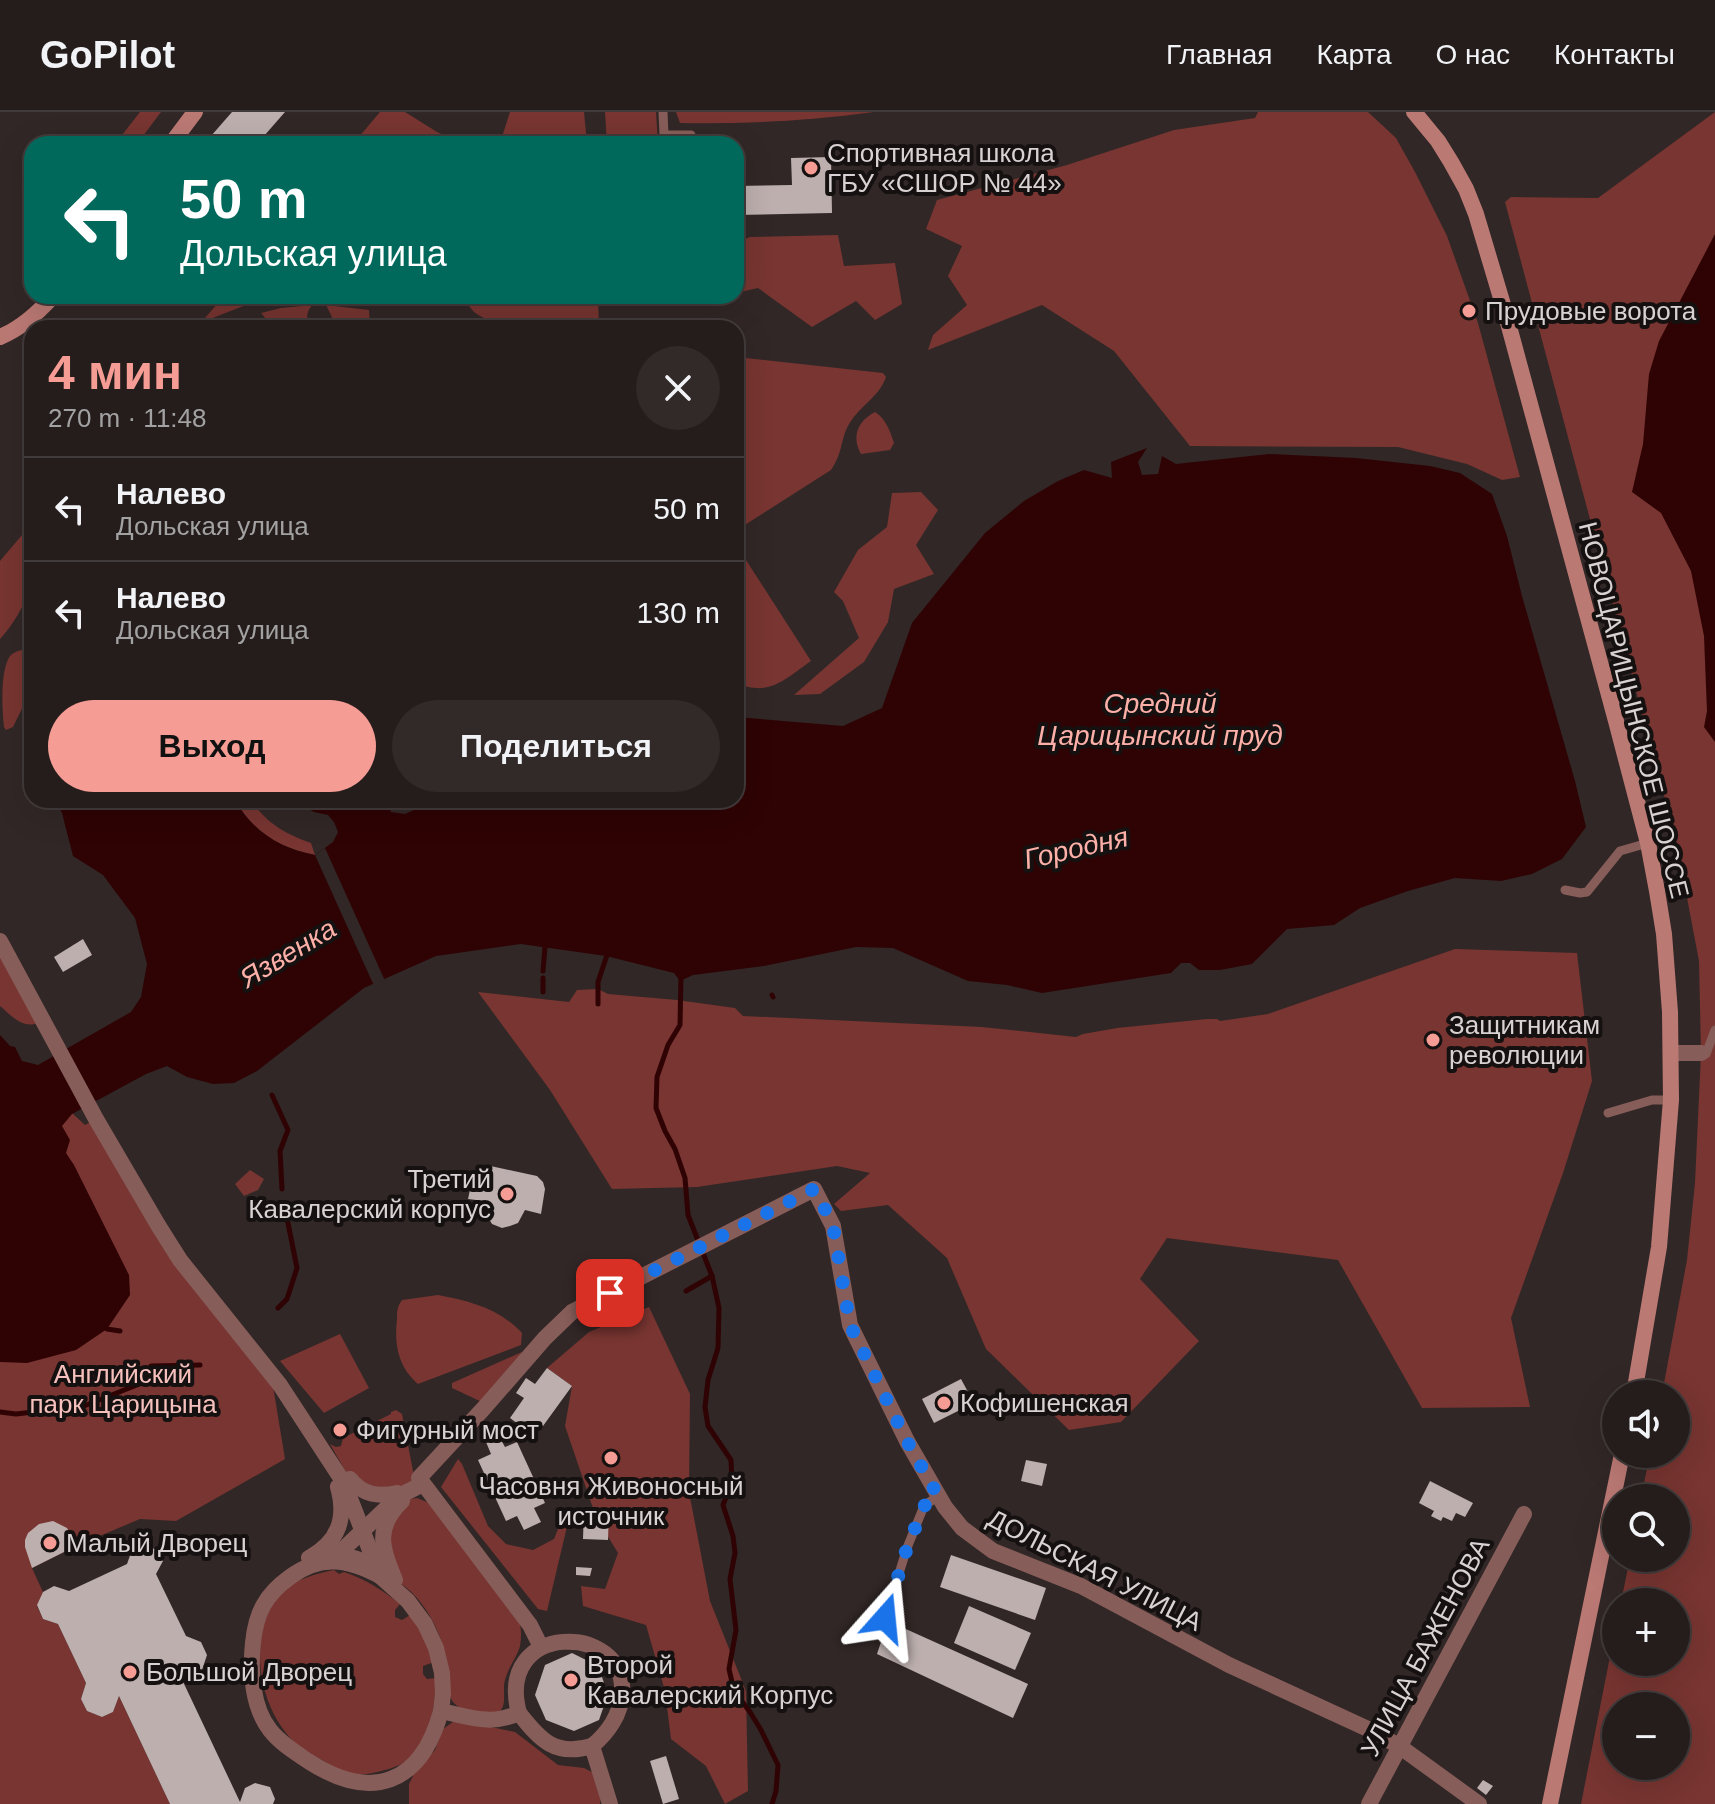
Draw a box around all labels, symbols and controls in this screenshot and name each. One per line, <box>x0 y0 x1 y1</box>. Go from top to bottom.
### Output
text: GoPilot <box>40 34 175 76</box>
text: Главная <box>1166 39 1273 70</box>
text: Карта <box>1317 39 1391 70</box>
text: О нас <box>1435 39 1510 70</box>
text: Контакты <box>1554 39 1675 70</box>
place label: Спортивная школа ГБУ «СШОР № 44» <box>827 138 1062 198</box>
marker: Спортивная школа ГБУ «СШОР № 44» <box>802 159 820 177</box>
text: 50 m <box>180 167 308 230</box>
icon: left <box>48 168 152 272</box>
text: Дольская улица <box>180 233 447 274</box>
place label: Прудовые ворота <box>1485 296 1697 326</box>
marker: Прудовые ворота <box>1460 302 1478 320</box>
text: 4 мин <box>48 346 182 399</box>
button: close <box>636 346 720 430</box>
text: 270 m · 11:48 <box>48 403 207 433</box>
text: Налево <box>116 477 226 510</box>
icon: left <box>48 487 92 531</box>
text: 50 m <box>653 492 720 525</box>
text: Дольская улица <box>116 511 309 541</box>
street label: НОВОЦАРИЦЫНСКОЕ ШОССЕ <box>1573 519 1695 901</box>
text: Налево <box>116 581 226 614</box>
icon: left <box>48 591 92 635</box>
text: 130 m <box>637 596 720 629</box>
text: Дольская улица <box>116 615 309 645</box>
water label: Средний Царицынский пруд <box>1037 688 1283 751</box>
button: Выход <box>48 700 376 792</box>
button: Поделиться <box>392 700 720 792</box>
water label: Городня <box>1021 821 1131 875</box>
water label: Язвенка <box>233 912 341 995</box>
place label: Защитникам революции <box>1449 1010 1600 1070</box>
marker: Защитникам революции <box>1424 1031 1442 1049</box>
place label: Третий Кавалерский корпус <box>248 1164 491 1224</box>
marker: Третий Кавалерский корпус <box>498 1185 516 1203</box>
pin <box>576 1259 644 1327</box>
icon: arrive <box>588 1271 632 1315</box>
park label: Английский парк Царицына <box>29 1359 217 1419</box>
map controls <box>1602 1380 1690 1780</box>
button: sound <box>1602 1380 1690 1468</box>
place label: Кофишенская <box>960 1388 1129 1418</box>
marker: Кофишенская <box>935 1394 953 1412</box>
place label: Фигурный мост <box>356 1415 539 1445</box>
marker: Фигурный мост <box>331 1421 349 1439</box>
marker: Часовня Живоносный источник <box>602 1449 620 1467</box>
place label: Часовня Живоносный источник <box>479 1471 743 1531</box>
button: search <box>1602 1484 1690 1572</box>
street label: ДОЛЬСКАЯ УЛИЦА <box>983 1503 1208 1637</box>
place label: Малый Дворец <box>66 1528 248 1558</box>
street label: УЛИЦА БАЖЕНОВА <box>1355 1532 1496 1761</box>
marker: Малый Дворец <box>41 1534 59 1552</box>
position arrow <box>843 1576 927 1660</box>
button: + <box>1602 1588 1690 1676</box>
place label: Второй Кавалерский Корпус <box>587 1650 833 1710</box>
place label: Большой Дворец <box>146 1657 352 1687</box>
marker: Большой Дворец <box>121 1663 139 1681</box>
marker: Второй Кавалерский Корпус <box>562 1671 580 1689</box>
button: − <box>1602 1692 1690 1780</box>

